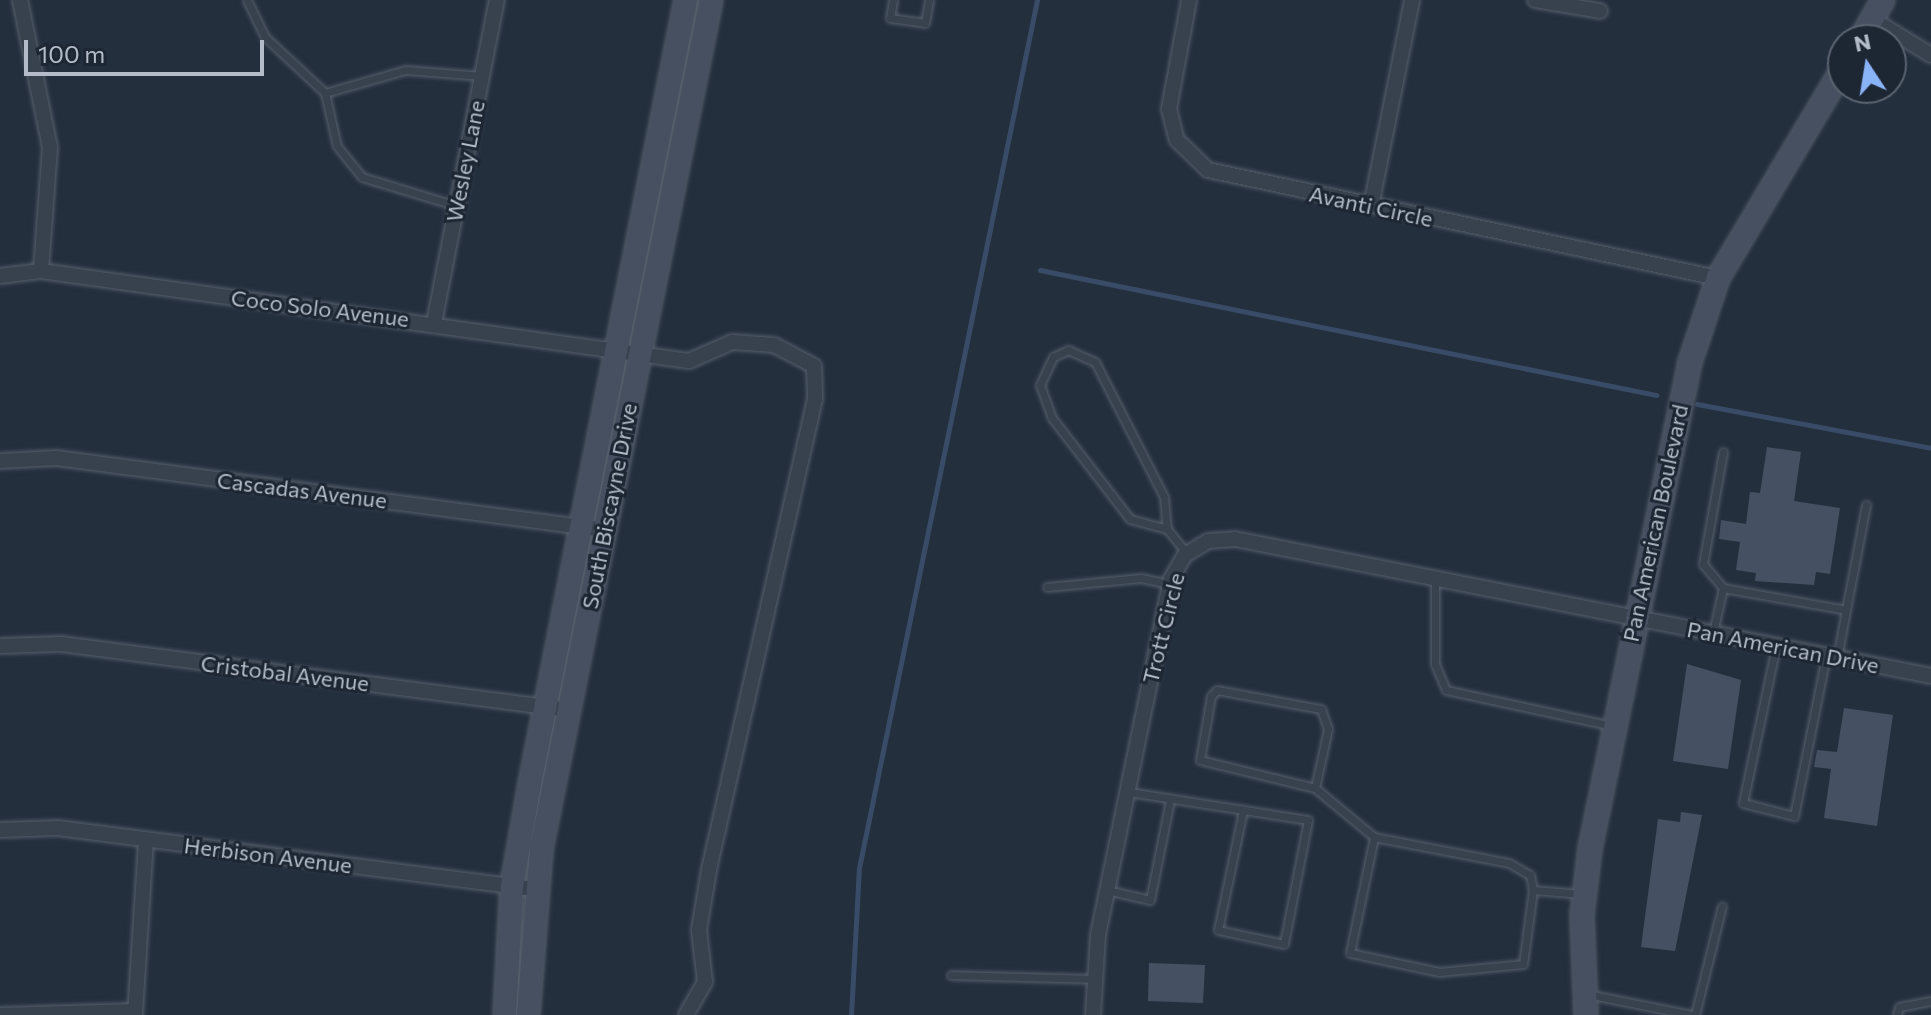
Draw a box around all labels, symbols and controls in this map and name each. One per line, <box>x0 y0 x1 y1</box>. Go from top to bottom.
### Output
scale bar <box>28 24 268 74</box>
north arrow <box>1827 24 1907 104</box>
text: N <box>1851 27 1873 57</box>
text: 100 m <box>38 39 105 68</box>
street label: Wesley Lane <box>440 98 490 224</box>
street label: Avanti Circle <box>1307 180 1435 232</box>
street label: Coco Solo Avenue <box>230 284 410 332</box>
street label: South Biscayne Drive <box>576 401 642 611</box>
street label: Pan American Boulevard <box>1617 402 1693 644</box>
street label: Cascadas Avenue <box>216 466 388 514</box>
street label: Trott Circle <box>1137 570 1189 686</box>
street label: Pan American Drive <box>1685 615 1881 679</box>
street label: Cristobal Avenue <box>199 650 371 696</box>
street label: Herbison Avenue <box>183 832 353 878</box>

